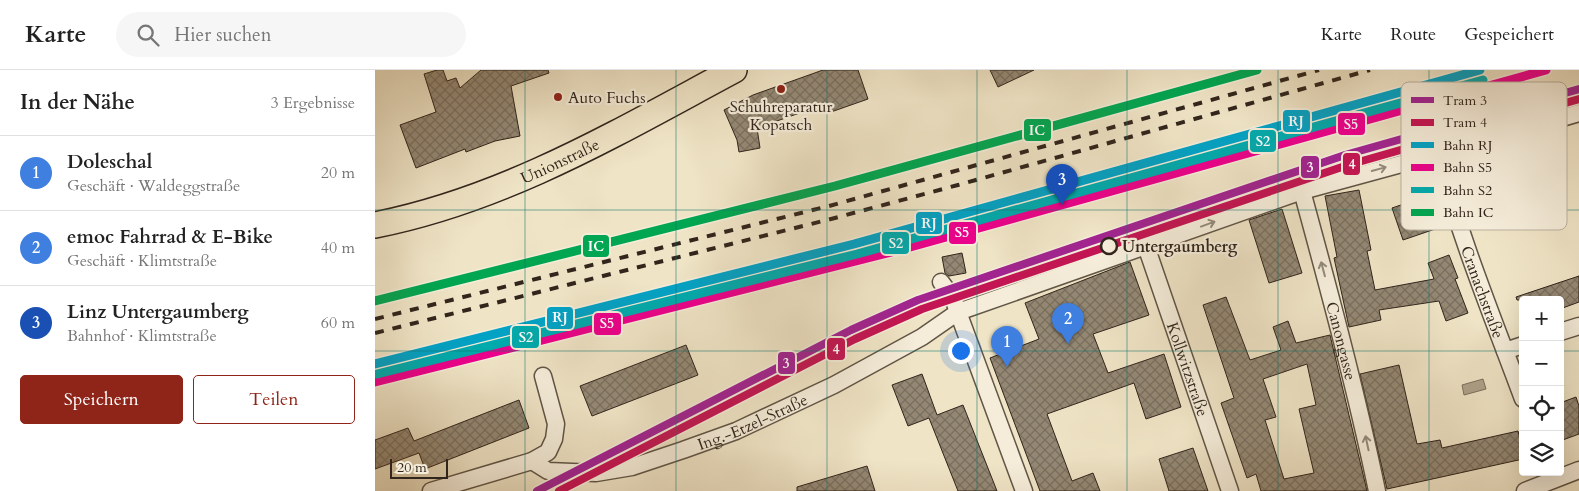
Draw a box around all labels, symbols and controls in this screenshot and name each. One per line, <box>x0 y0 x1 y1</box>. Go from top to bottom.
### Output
search box <box>116 12 466 57</box>
text: Karte <box>25 18 86 51</box>
icon: search <box>134 21 162 49</box>
text: Hier suchen <box>174 22 272 48</box>
text: Karte <box>1321 22 1362 47</box>
text: Route <box>1390 22 1436 47</box>
text: Gespeichert <box>1464 22 1554 47</box>
legend <box>1401 82 1567 230</box>
marker: Schuhreparatur Kopatsch <box>775 83 787 95</box>
place label: Auto Fuchs <box>568 87 646 109</box>
text: In der Nähe <box>20 88 135 117</box>
marker: Auto Fuchs <box>552 91 564 103</box>
text: Tram 3 <box>1443 91 1487 110</box>
text: 3 Ergebnisse <box>270 92 355 114</box>
place label: Schuhreparatur Kopatsch <box>730 96 832 136</box>
line badge: RJ <box>1282 109 1311 133</box>
text: RJ <box>1288 112 1304 131</box>
line badge: S5 <box>1337 112 1366 136</box>
text: Tram 4 <box>1443 113 1487 132</box>
text: S5 <box>1344 115 1358 134</box>
line badge: IC <box>1023 118 1052 142</box>
text: IC <box>1029 121 1045 140</box>
line badge: S2 <box>1249 129 1277 153</box>
text: S2 <box>1256 132 1270 151</box>
street label: Unionstraße <box>517 134 603 189</box>
text: Bahn RJ <box>1443 136 1493 155</box>
text: Doleschal <box>67 149 152 175</box>
line badge: 4 <box>1342 152 1361 176</box>
line badge: 3 <box>1300 155 1320 179</box>
text: 4 <box>1348 155 1356 174</box>
text: 3 <box>1306 158 1314 177</box>
text: Bahn S5 <box>1443 158 1492 177</box>
text: 1 <box>32 162 40 184</box>
text: 20 m <box>321 162 355 184</box>
pin: 3 <box>1046 164 1078 205</box>
one-way arrow <box>1371 164 1387 173</box>
text: Geschäft · Waldeggstraße <box>67 175 240 197</box>
text: Bahn S2 <box>1443 181 1492 200</box>
text: Bahn IC <box>1443 203 1494 222</box>
line badge: RJ <box>915 211 943 235</box>
text: RJ <box>921 214 937 233</box>
one-way arrow <box>1200 219 1215 228</box>
line badge: S5 <box>948 221 977 245</box>
text: S5 <box>955 223 969 242</box>
text: emoc Fahrrad & E-Bike <box>67 224 273 250</box>
line badge: S2 <box>881 231 910 255</box>
line badge: IC <box>582 234 610 258</box>
text: S2 <box>889 234 903 253</box>
place label: Untergaumberg <box>1122 236 1238 258</box>
text: 2 <box>32 237 40 259</box>
text: 40 m <box>321 237 355 259</box>
text: IC <box>588 237 604 256</box>
marker: Untergaumberg <box>1100 237 1118 255</box>
street label: Cranachstraße <box>1455 243 1509 342</box>
text: Geschäft · Klimtstraße <box>67 250 217 272</box>
one-way arrow <box>1318 261 1327 277</box>
map controls <box>1519 296 1564 476</box>
button: + <box>1519 296 1564 341</box>
text: Linz Untergaumberg <box>67 299 249 325</box>
street label: Canongasse <box>1320 300 1361 382</box>
pin: 2 <box>1052 303 1084 344</box>
line badge: RJ <box>546 306 574 330</box>
text: RJ <box>552 308 568 327</box>
text: 3 <box>32 312 40 334</box>
text: 60 m <box>321 312 355 334</box>
line badge: S5 <box>593 312 622 336</box>
text: S5 <box>600 314 614 333</box>
street label: Kollwitzstraße <box>1161 319 1214 419</box>
text: Bahnhof · Klimtstraße <box>67 325 217 347</box>
line badge: S2 <box>511 325 540 349</box>
pin: 1 <box>991 326 1023 367</box>
text: S2 <box>519 328 533 347</box>
line badge: 4 <box>826 337 846 361</box>
your location <box>948 338 974 364</box>
text: 4 <box>832 340 840 359</box>
button: − <box>1519 341 1564 386</box>
line badge: 3 <box>777 351 796 375</box>
text: 3 <box>782 354 790 373</box>
button: Speichern <box>20 375 183 424</box>
button: Teilen <box>193 375 355 424</box>
button: locate <box>1519 386 1564 431</box>
street label: Ing.-Etzel-Straße <box>695 389 811 456</box>
button: layers <box>1519 431 1564 476</box>
one-way arrow <box>1361 436 1371 452</box>
scale bar <box>390 456 447 479</box>
text: 20 m <box>397 458 427 477</box>

